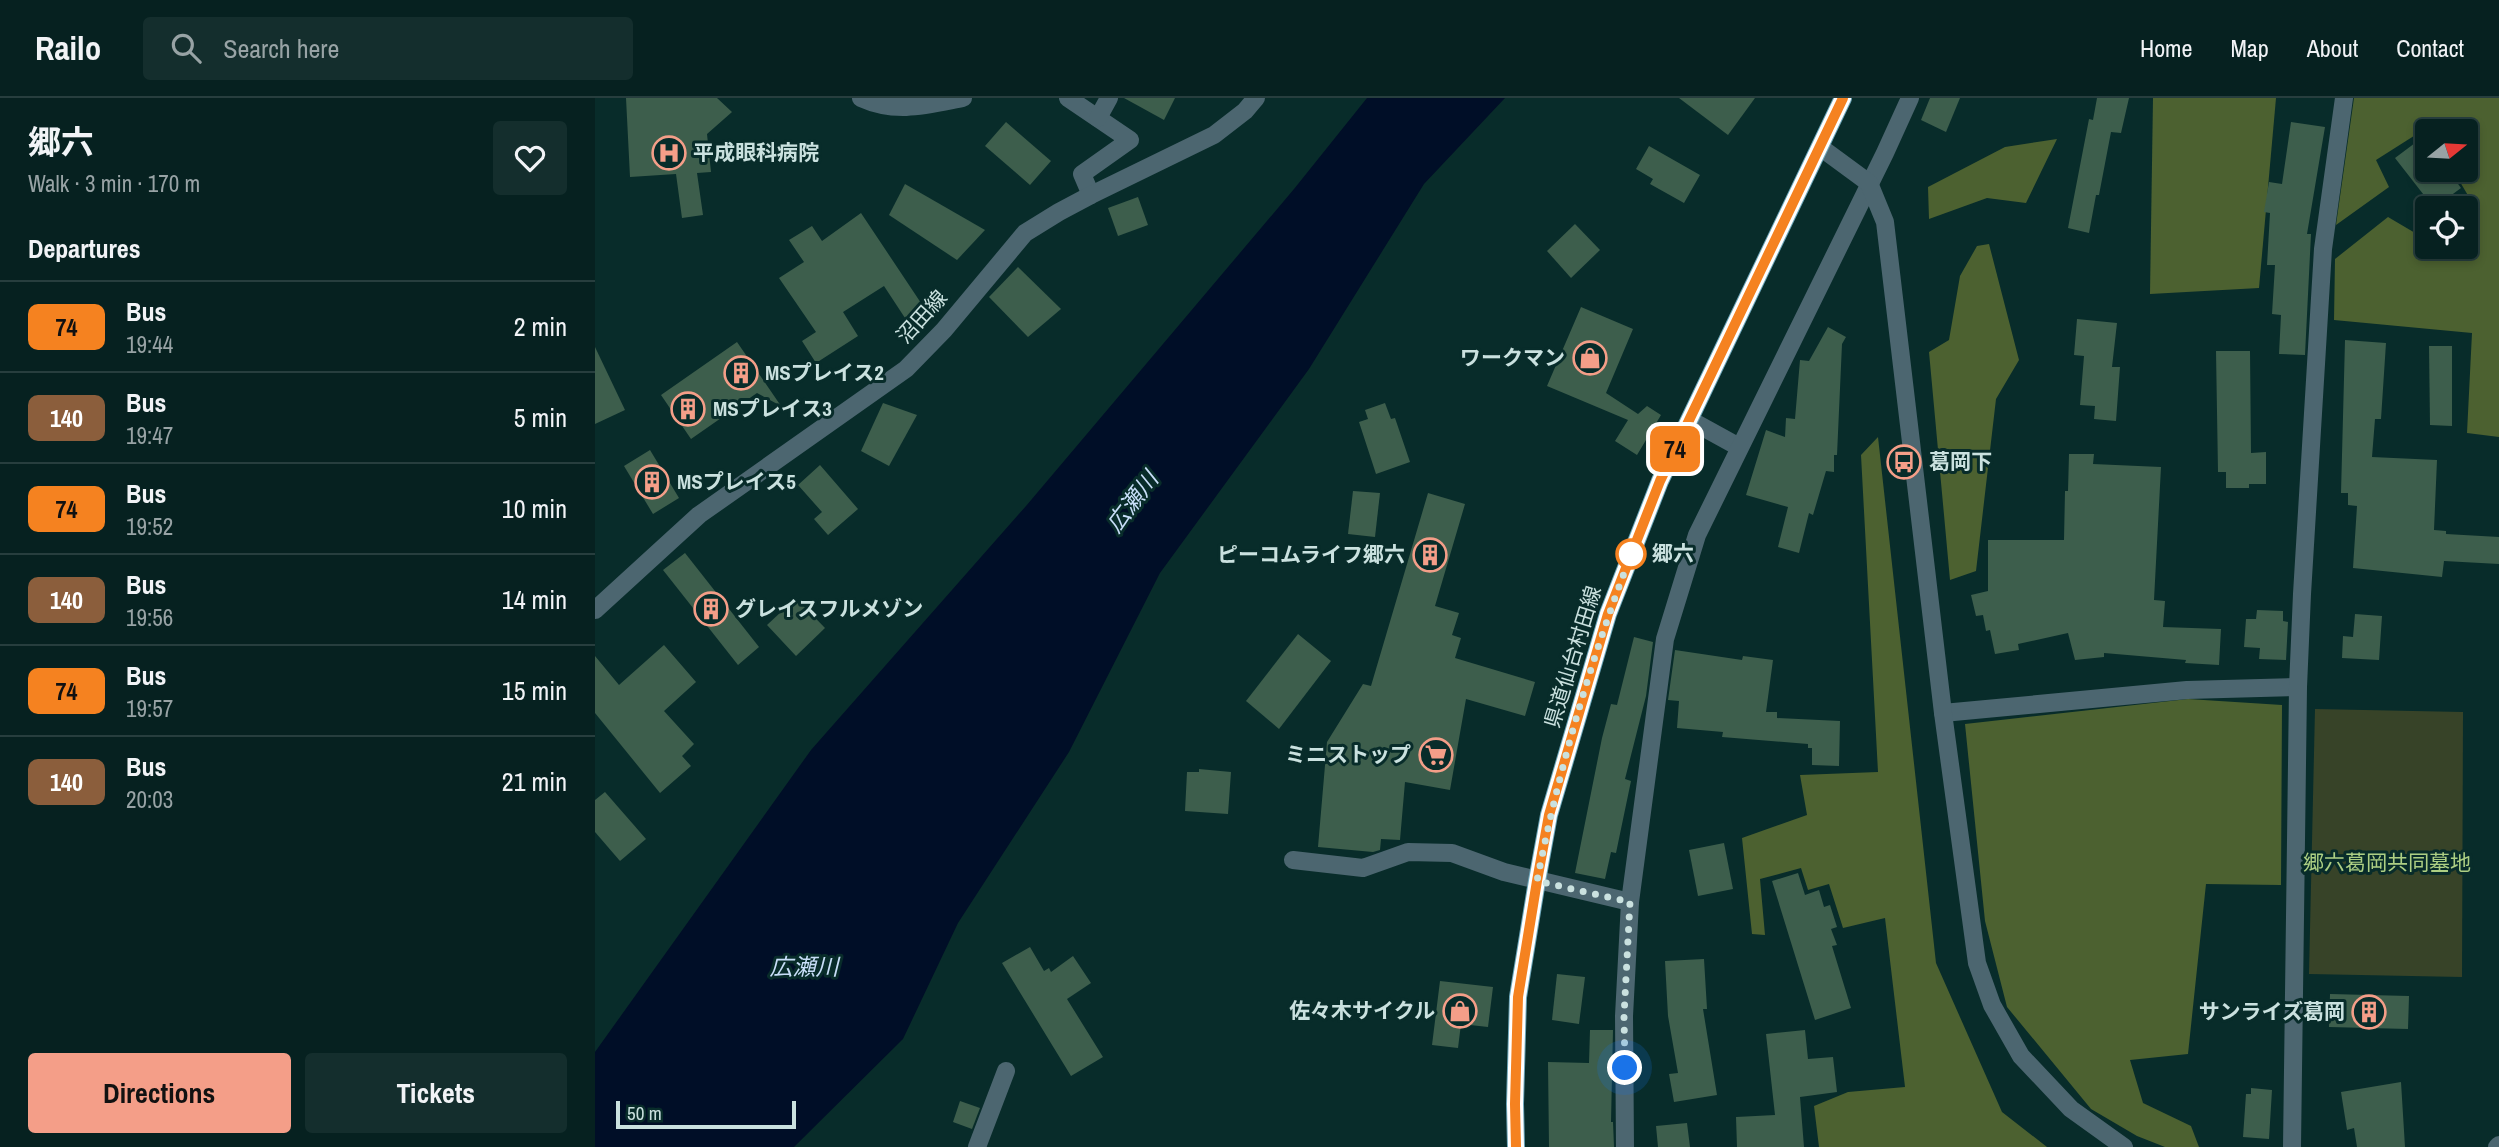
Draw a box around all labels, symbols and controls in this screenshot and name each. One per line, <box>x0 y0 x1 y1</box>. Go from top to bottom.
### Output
search box <box>143 17 633 80</box>
text: Railo <box>35 26 101 70</box>
icon: search <box>167 29 205 67</box>
text: Search here <box>223 31 339 66</box>
text: Home <box>2140 32 2192 64</box>
text: Map <box>2230 32 2269 64</box>
text: About <box>2307 32 2358 64</box>
text: Contact <box>2396 32 2464 64</box>
north arrow <box>2415 119 2478 182</box>
map controls <box>2415 119 2478 259</box>
text: 郷六 <box>28 120 94 164</box>
button: heart <box>493 121 567 195</box>
hospital icon: 平成眼科病院 <box>650 134 688 172</box>
place label: 平成眼科病院 <box>693 138 819 167</box>
text: Walk · 3 min · 170 m <box>28 168 200 199</box>
button: locate <box>2415 196 2478 259</box>
text: Departures <box>28 231 141 266</box>
street label: 沼田線 <box>890 284 953 350</box>
text: Bus <box>126 294 166 329</box>
text: 2 min <box>514 309 567 344</box>
text: 74 <box>56 311 77 343</box>
text: 19:44 <box>126 329 173 360</box>
shop icon: ワークマン <box>1571 339 1609 377</box>
place label: ワークマン <box>1460 343 1565 372</box>
building icon: MSプレイス2 <box>722 354 760 392</box>
place label: MSプレイス2 <box>765 358 884 387</box>
text: Bus <box>126 385 166 420</box>
building icon: MSプレイス3 <box>669 390 707 428</box>
place label: MSプレイス3 <box>713 394 832 423</box>
text: 5 min <box>514 400 567 435</box>
text: 140 <box>50 402 83 434</box>
text: 19:47 <box>126 420 173 451</box>
line badge: 74 <box>1643 426 1707 472</box>
text: 74 <box>1664 433 1686 465</box>
bus stop icon: 葛岡下 <box>1885 443 1923 481</box>
place label: 葛岡下 <box>1929 447 1992 476</box>
water label: 広瀬川 <box>1098 462 1167 539</box>
building icon: MSプレイス5 <box>633 463 671 501</box>
place label: MSプレイス5 <box>677 467 796 496</box>
text: Bus <box>126 476 166 511</box>
text: 10 min <box>502 491 567 526</box>
text: 74 <box>56 493 77 525</box>
text: 19:52 <box>126 511 173 542</box>
building icon: ピーコムライフ郷六 <box>1411 536 1449 574</box>
marker: 郷六 <box>1616 539 1646 569</box>
place label: 郷六 <box>1652 539 1694 568</box>
place label: ピーコムライフ郷六 <box>1217 540 1405 569</box>
text: Bus <box>126 567 166 602</box>
text: 14 min <box>502 582 567 617</box>
street label: 県道仙台村田線 <box>1537 582 1608 731</box>
text: 140 <box>50 584 83 616</box>
building icon: グレイスフルメゾン <box>692 590 730 628</box>
place label: グレイスフルメゾン <box>735 594 923 623</box>
text: 19:56 <box>126 602 173 633</box>
text: Bus <box>126 658 166 693</box>
text: 15 min <box>502 673 567 708</box>
text: 74 <box>56 675 77 707</box>
text: 19:57 <box>126 693 173 724</box>
supermarket icon: ミニストップ <box>1417 736 1455 774</box>
place label: ミニストップ <box>1285 740 1411 769</box>
text: Bus <box>126 749 166 784</box>
text: 21 min <box>502 764 567 799</box>
text: 140 <box>50 766 83 798</box>
text: 20:03 <box>126 784 173 815</box>
park label: 郷六葛岡共同墓地 <box>2303 848 2471 877</box>
water label: 広瀬川 <box>770 951 842 982</box>
shop icon: 佐々木サイクル <box>1441 992 1479 1030</box>
building icon: サンライズ葛岡 <box>2350 993 2388 1031</box>
place label: 佐々木サイクル <box>1289 996 1435 1025</box>
place label: サンライズ葛岡 <box>2199 997 2345 1026</box>
your location <box>1607 1050 1642 1085</box>
button: Directions <box>28 1053 291 1133</box>
button: Tickets <box>305 1053 567 1133</box>
scale bar <box>616 1098 796 1130</box>
text: 50 m <box>627 1100 662 1126</box>

